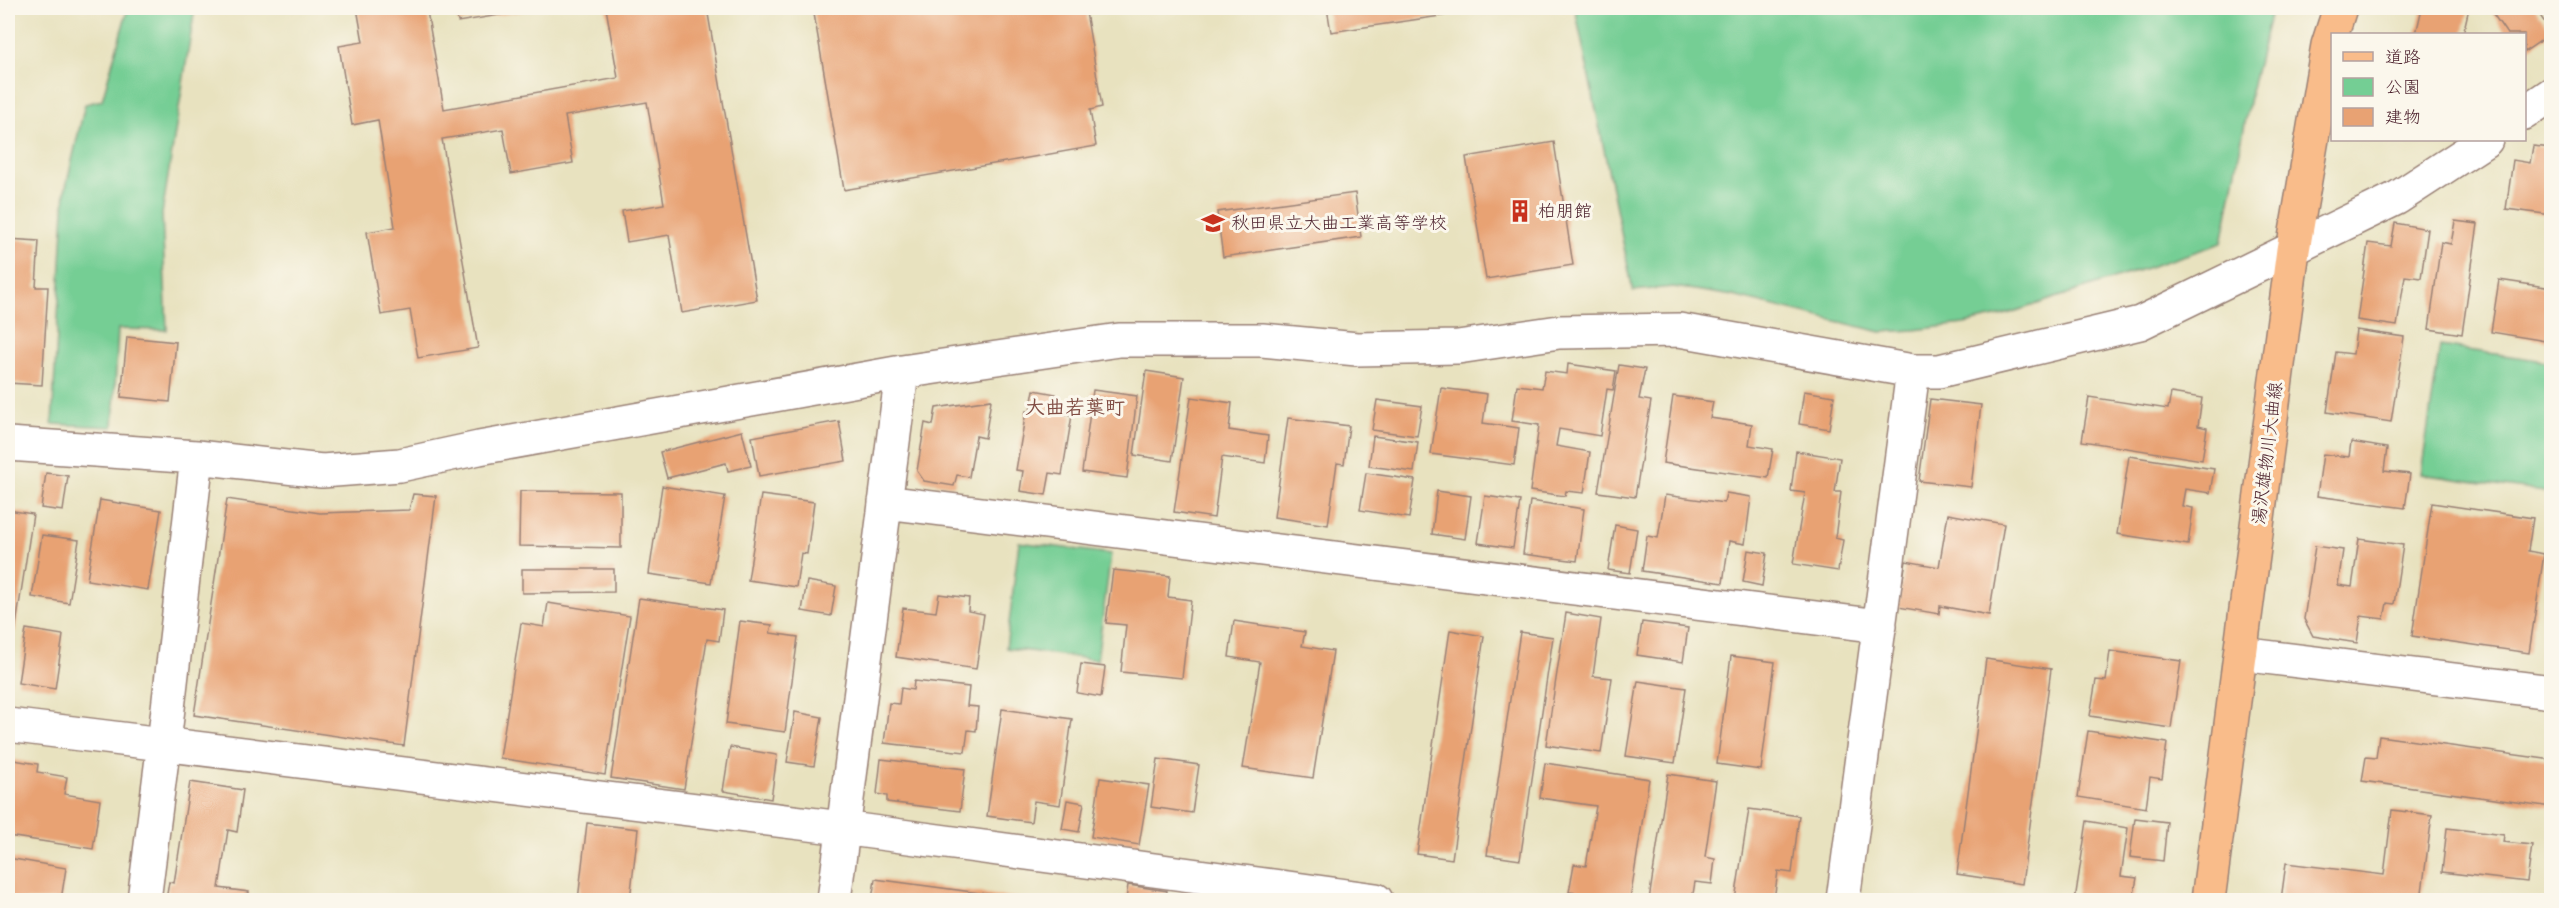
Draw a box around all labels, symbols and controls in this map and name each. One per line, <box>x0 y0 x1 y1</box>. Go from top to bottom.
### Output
legend <box>2331 33 2526 141</box>
text: 道路 <box>2385 46 2421 68</box>
text: 公園 <box>2385 76 2421 98</box>
text: 建物 <box>2385 106 2421 128</box>
building icon: 柏朋館 <box>1507 198 1533 224</box>
place label: 柏朋館 <box>1538 200 1592 222</box>
school or university icon: 秋田県立大曲工業高等学校 <box>1200 210 1226 236</box>
place label: 秋田県立大曲工業高等学校 <box>1231 212 1447 234</box>
street label: 湯沢雄物川大曲線 <box>2247 380 2287 526</box>
district label: 大曲若葉町 <box>1025 395 1125 419</box>

